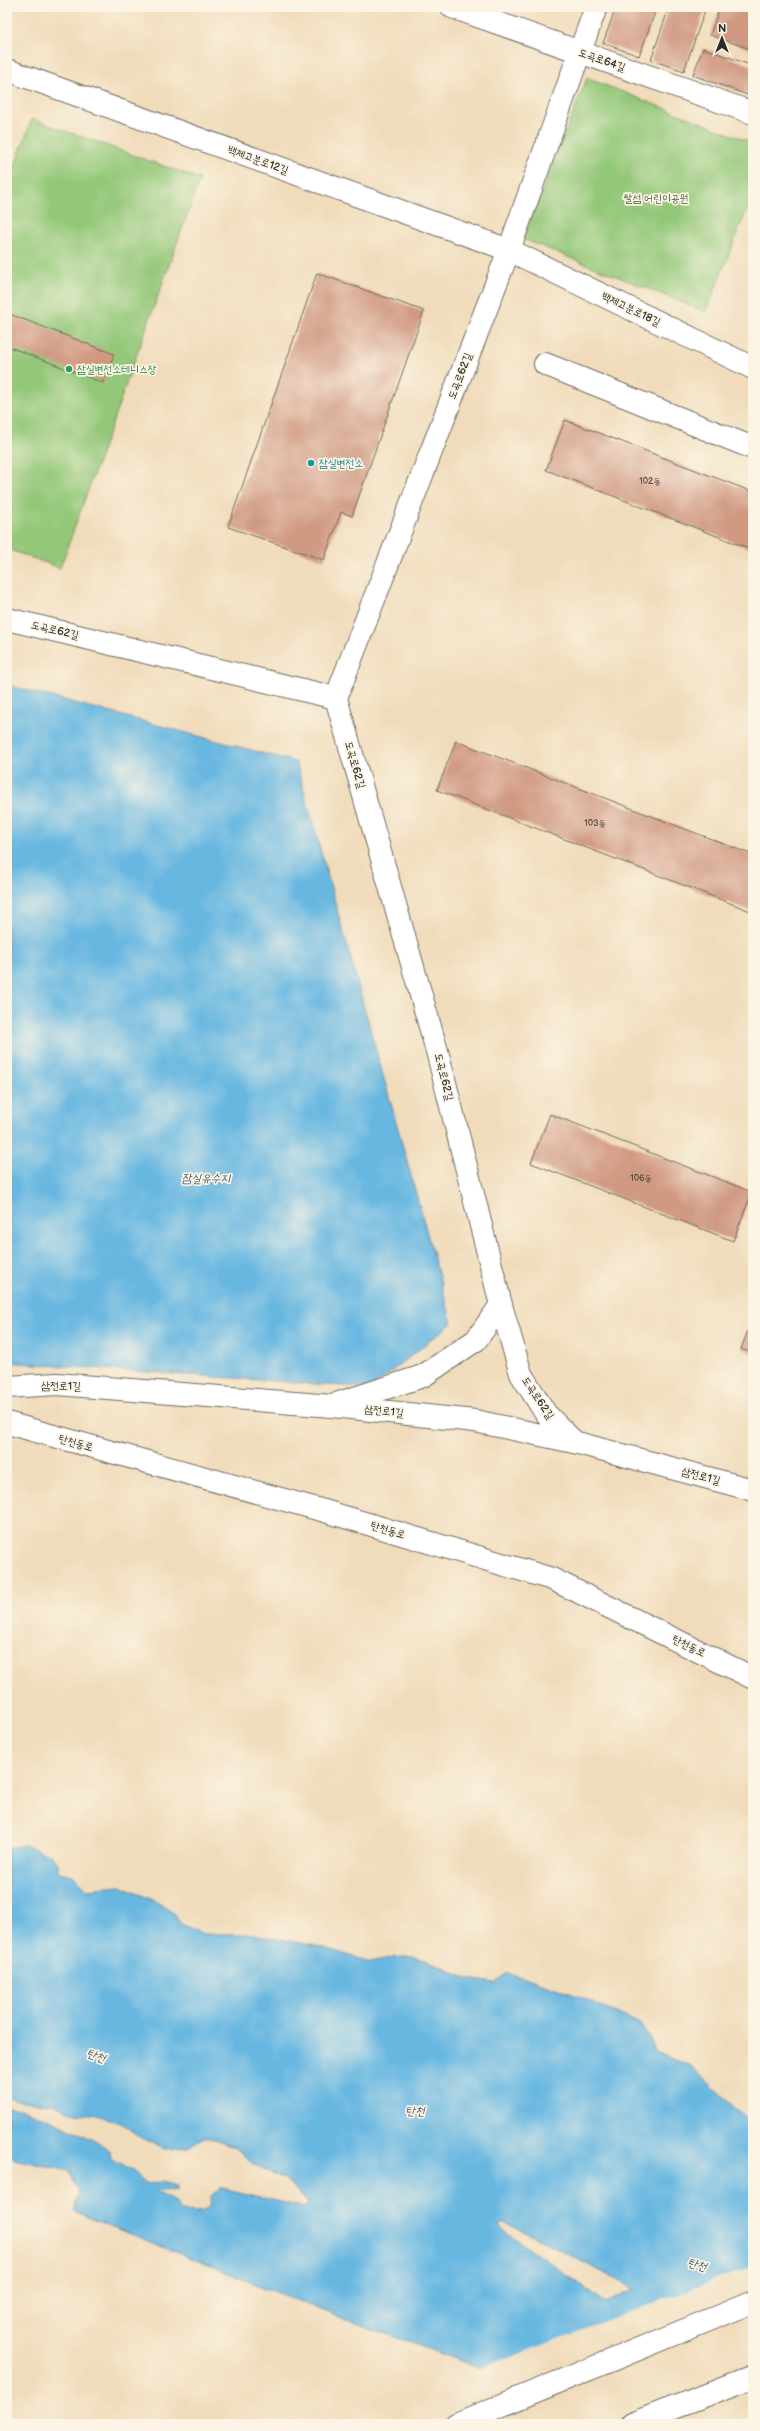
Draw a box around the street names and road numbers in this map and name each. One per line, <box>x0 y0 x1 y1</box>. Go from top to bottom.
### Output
street label: 도곡로64길 <box>577 46 627 74</box>
street label: 백제고분로12길 <box>226 143 290 177</box>
street label: 백제고분로18길 <box>599 289 663 329</box>
street label: 도곡로62길 <box>445 351 475 401</box>
street label: 도곡로62길 <box>30 618 80 642</box>
street label: 도곡로62길 <box>342 740 368 790</box>
street label: 도곡로62길 <box>432 1052 456 1102</box>
street label: 도곡로62길 <box>519 1374 557 1422</box>
street label: 삼전로1길 <box>41 1379 81 1393</box>
street label: 삼전로1길 <box>364 1402 405 1420</box>
street label: 탄천동로 <box>57 1432 95 1454</box>
street label: 삼전로1길 <box>680 1465 722 1487</box>
street label: 탄천동로 <box>369 1519 407 1541</box>
street label: 탄천동로 <box>670 1632 708 1660</box>

